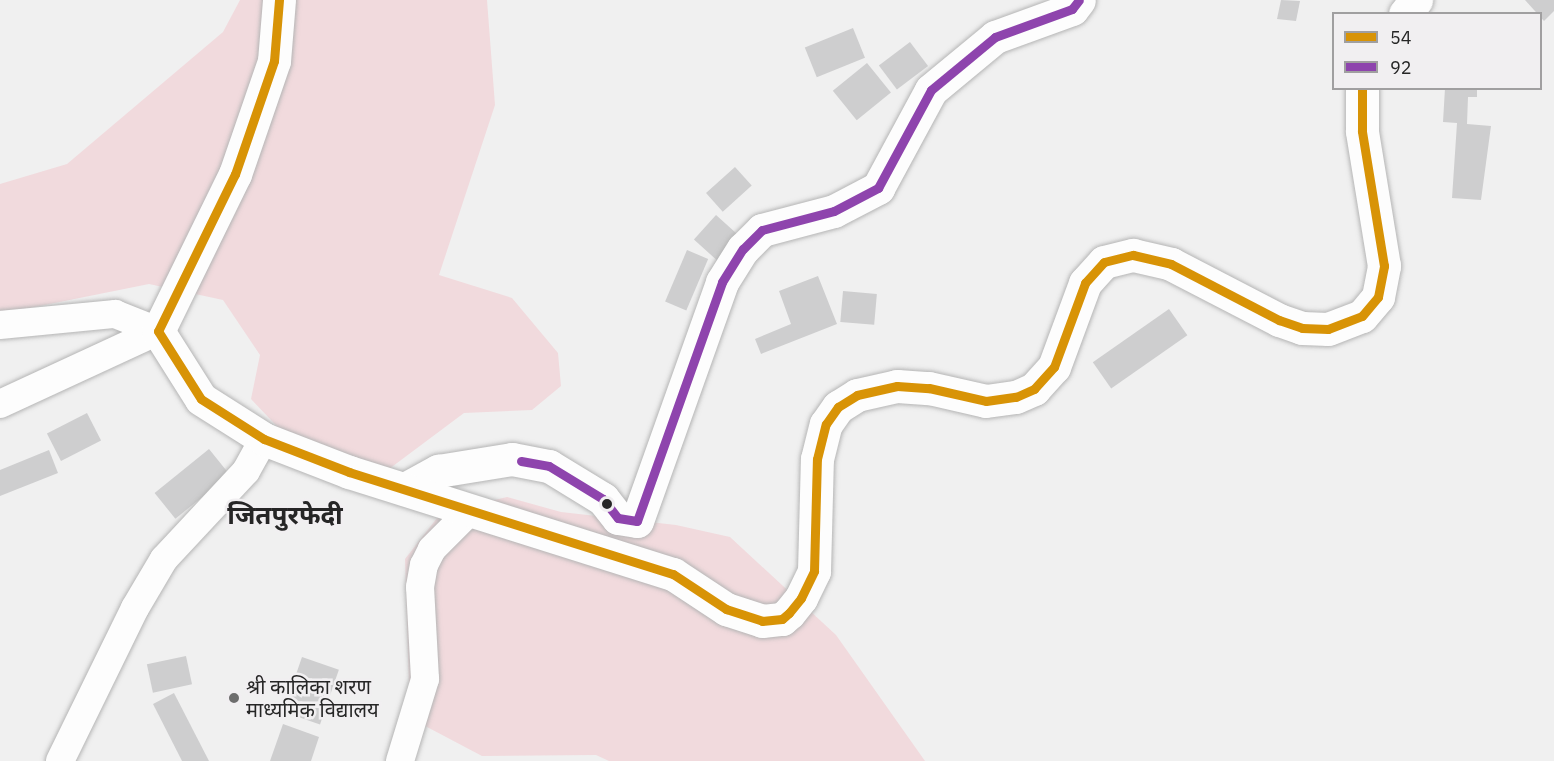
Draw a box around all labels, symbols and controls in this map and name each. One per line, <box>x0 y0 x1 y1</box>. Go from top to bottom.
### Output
legend <box>1332 12 1542 90</box>
text: 54 <box>1390 26 1412 49</box>
text: 92 <box>1390 56 1412 79</box>
unlabelled marker <box>601 498 613 510</box>
district label: जितपुरफेदी <box>227 499 343 531</box>
place label: श्री कालिका शरण माध्यमिक विद्यालय <box>246 674 379 721</box>
marker: श्री कालिका शरण माध्यमिक विद्यालय <box>227 691 241 705</box>

